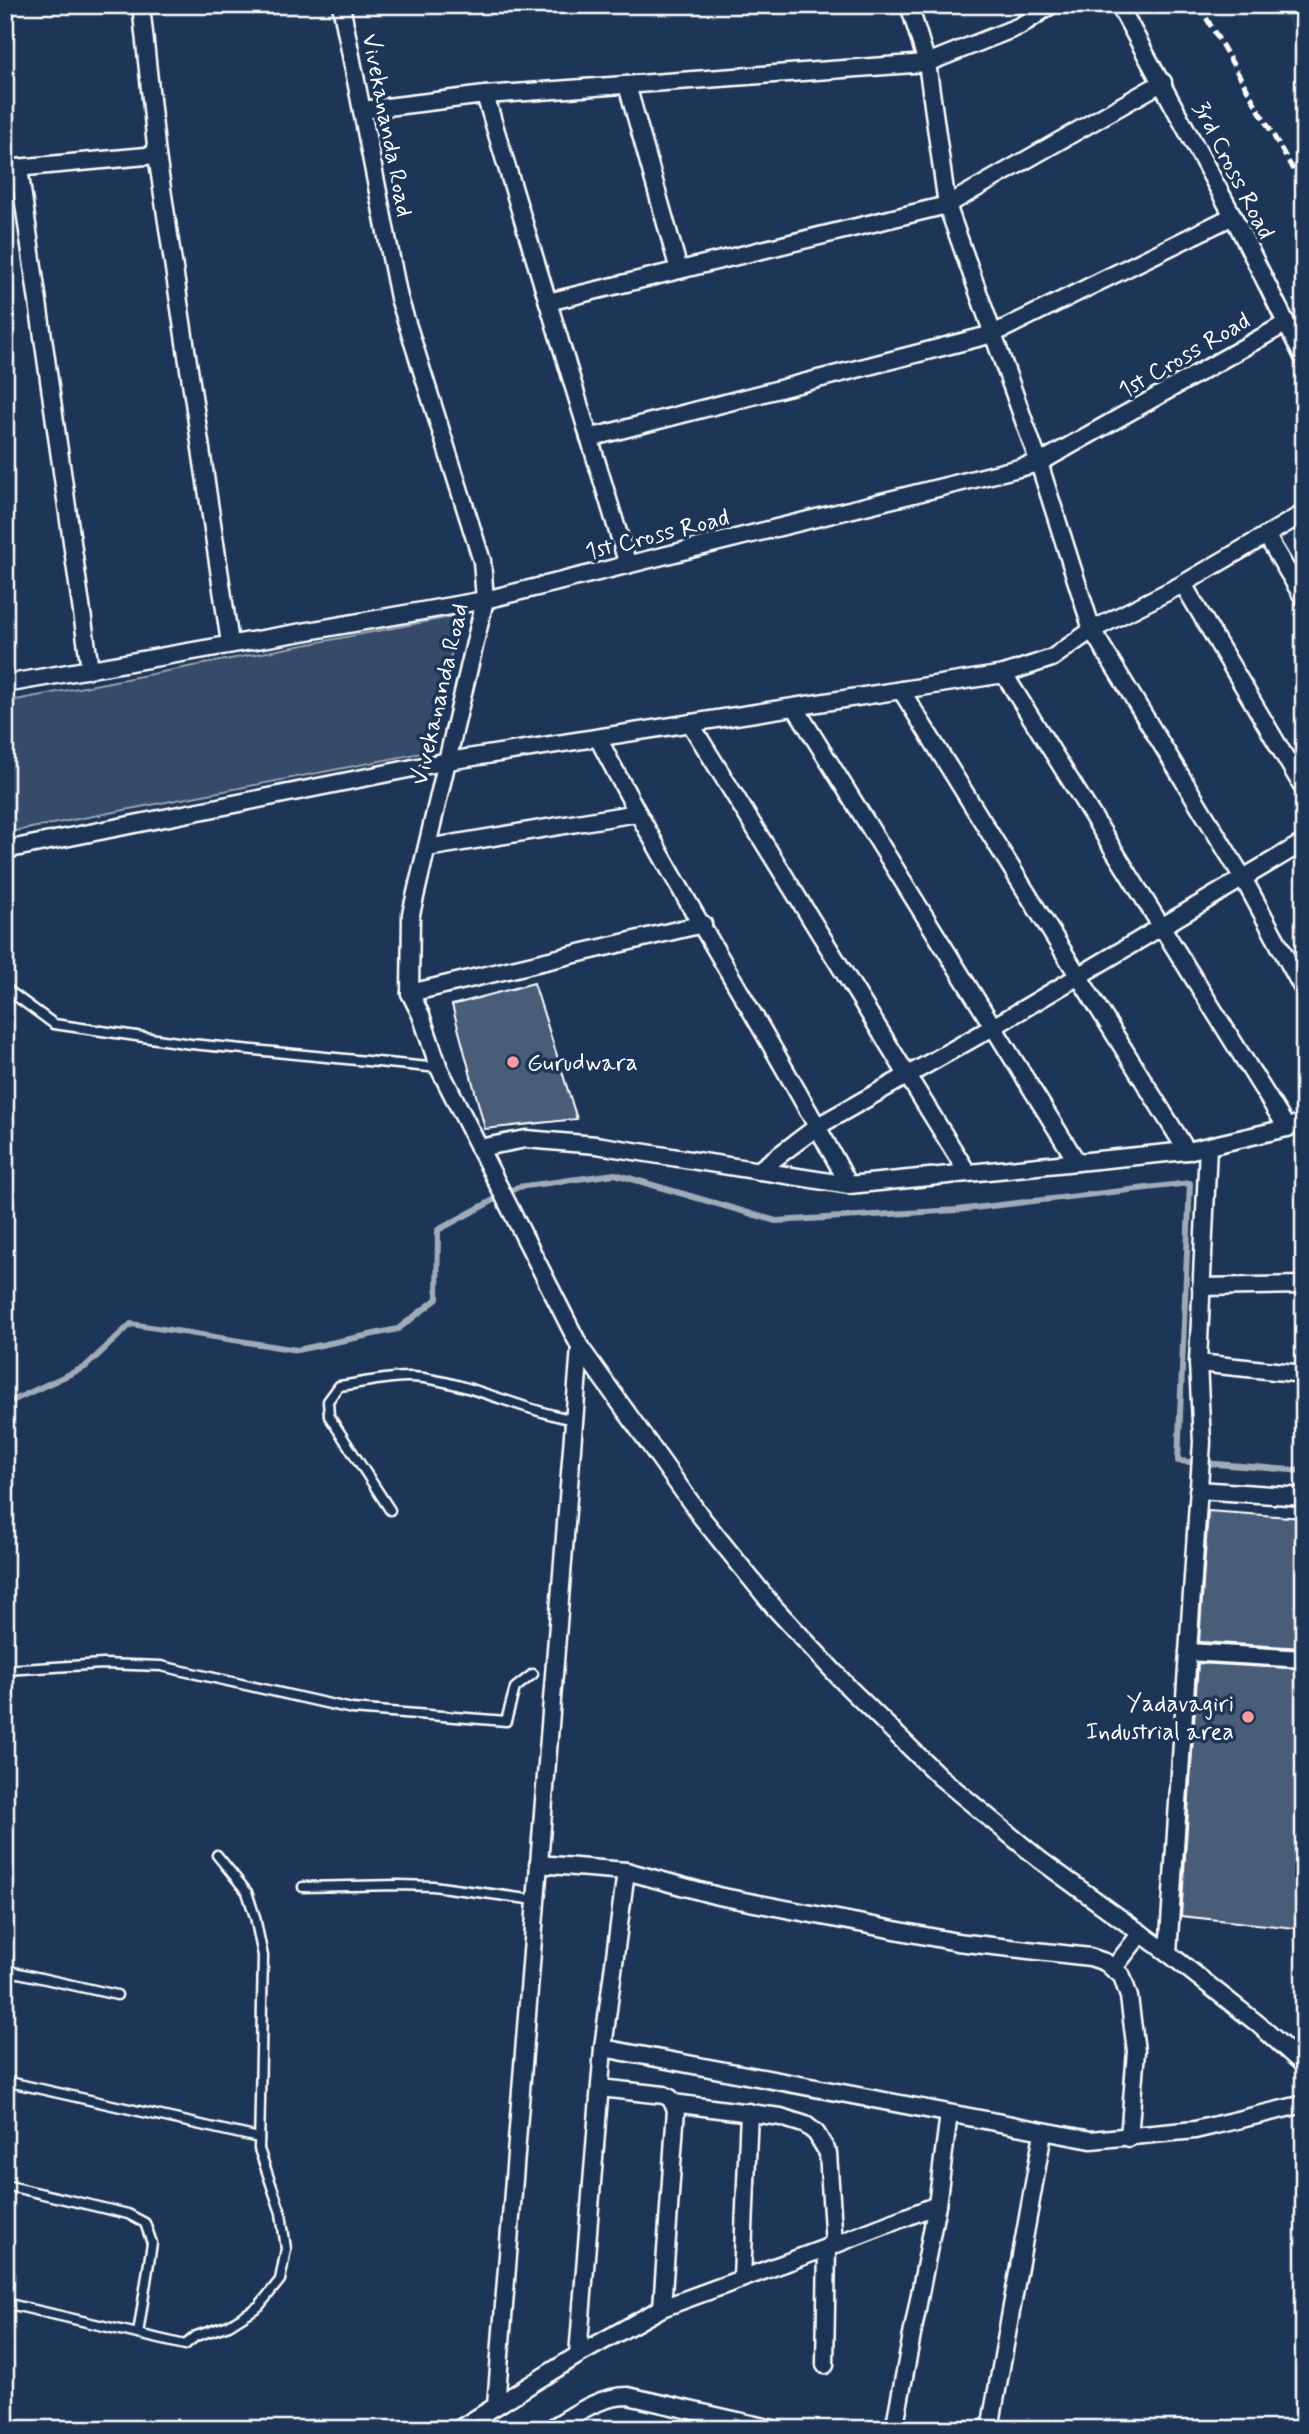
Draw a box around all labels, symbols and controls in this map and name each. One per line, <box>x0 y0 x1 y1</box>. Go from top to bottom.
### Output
street label: Vivekananda Road <box>354 31 419 220</box>
street label: 3rd Cross Road <box>1185 96 1281 245</box>
street label: 1st Cross Road <box>1113 306 1256 407</box>
street label: 1st Cross Road <box>582 503 733 568</box>
street label: Vivekananda Road <box>404 600 476 788</box>
place label: Gurudwara <box>527 1048 638 1079</box>
marker: Gurudwara <box>505 1054 521 1070</box>
place label: Yadavagiri Industrial area <box>1086 1689 1234 1748</box>
marker: Yadavagiri Industrial area <box>1240 1709 1256 1725</box>

